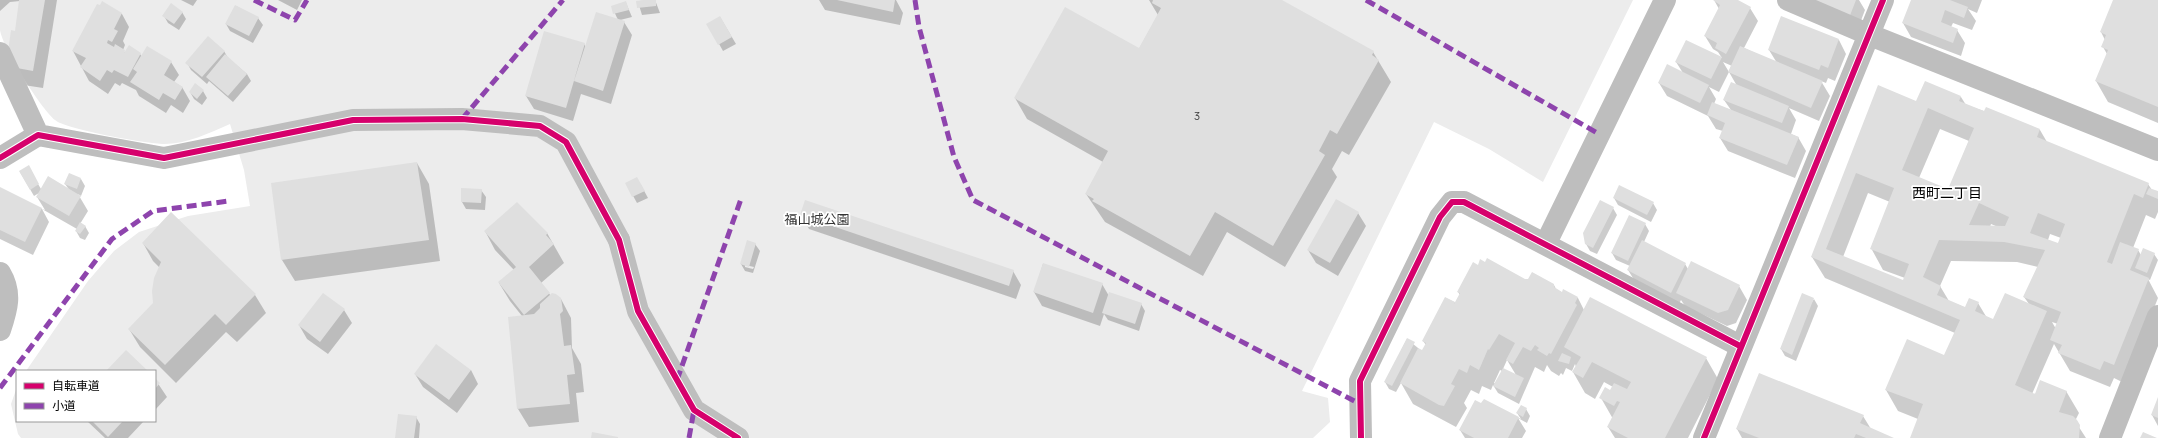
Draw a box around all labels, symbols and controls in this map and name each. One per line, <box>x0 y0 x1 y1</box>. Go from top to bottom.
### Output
house number: 3 <box>1194 108 1200 123</box>
district label: 西町二丁目 <box>1912 183 1982 202</box>
park label: 福山城公園 <box>784 210 850 228</box>
legend <box>16 370 156 422</box>
text: 自転車道 <box>52 377 100 394</box>
text: 小道 <box>52 397 76 414</box>

